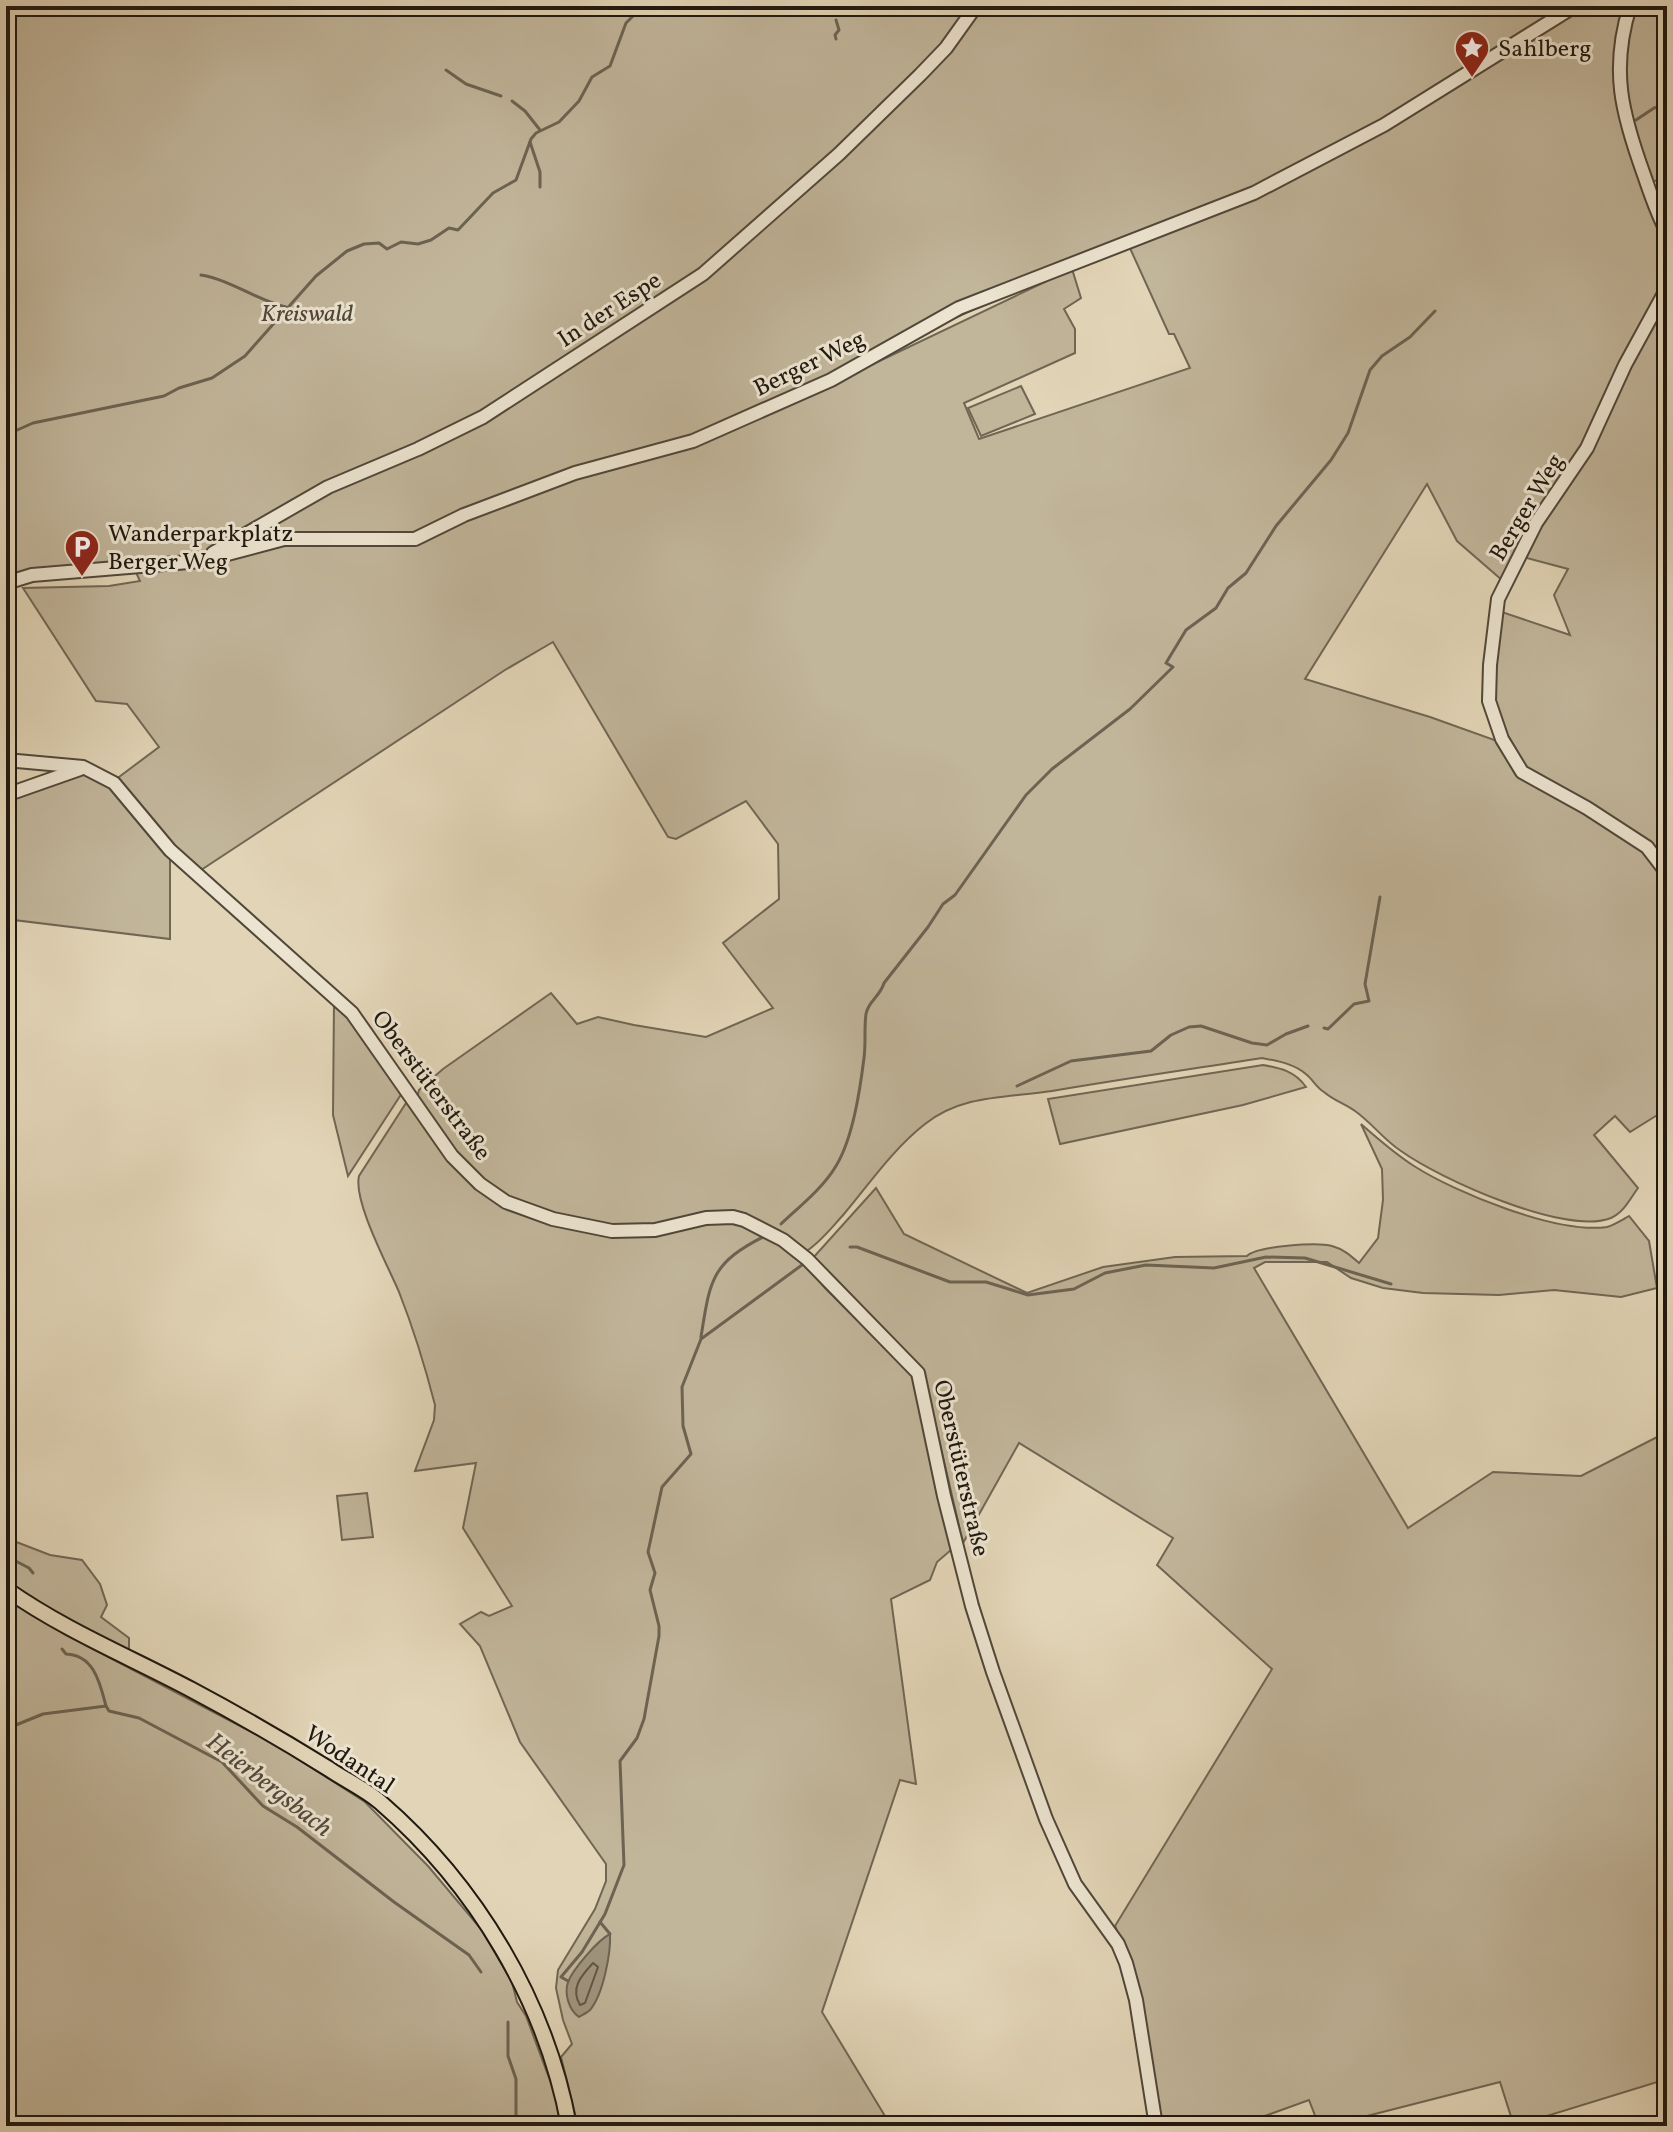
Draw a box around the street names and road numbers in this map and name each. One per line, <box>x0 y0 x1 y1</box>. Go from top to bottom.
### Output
street label: In der Espe <box>552 264 669 357</box>
street label: Berger Weg <box>749 323 871 406</box>
street label: Berger Weg <box>1482 448 1573 568</box>
street label: Oberstüterstraße <box>363 1004 498 1168</box>
street label: Oberstüterstraße <box>923 1377 997 1560</box>
street label: Wodantal <box>297 1718 401 1803</box>

